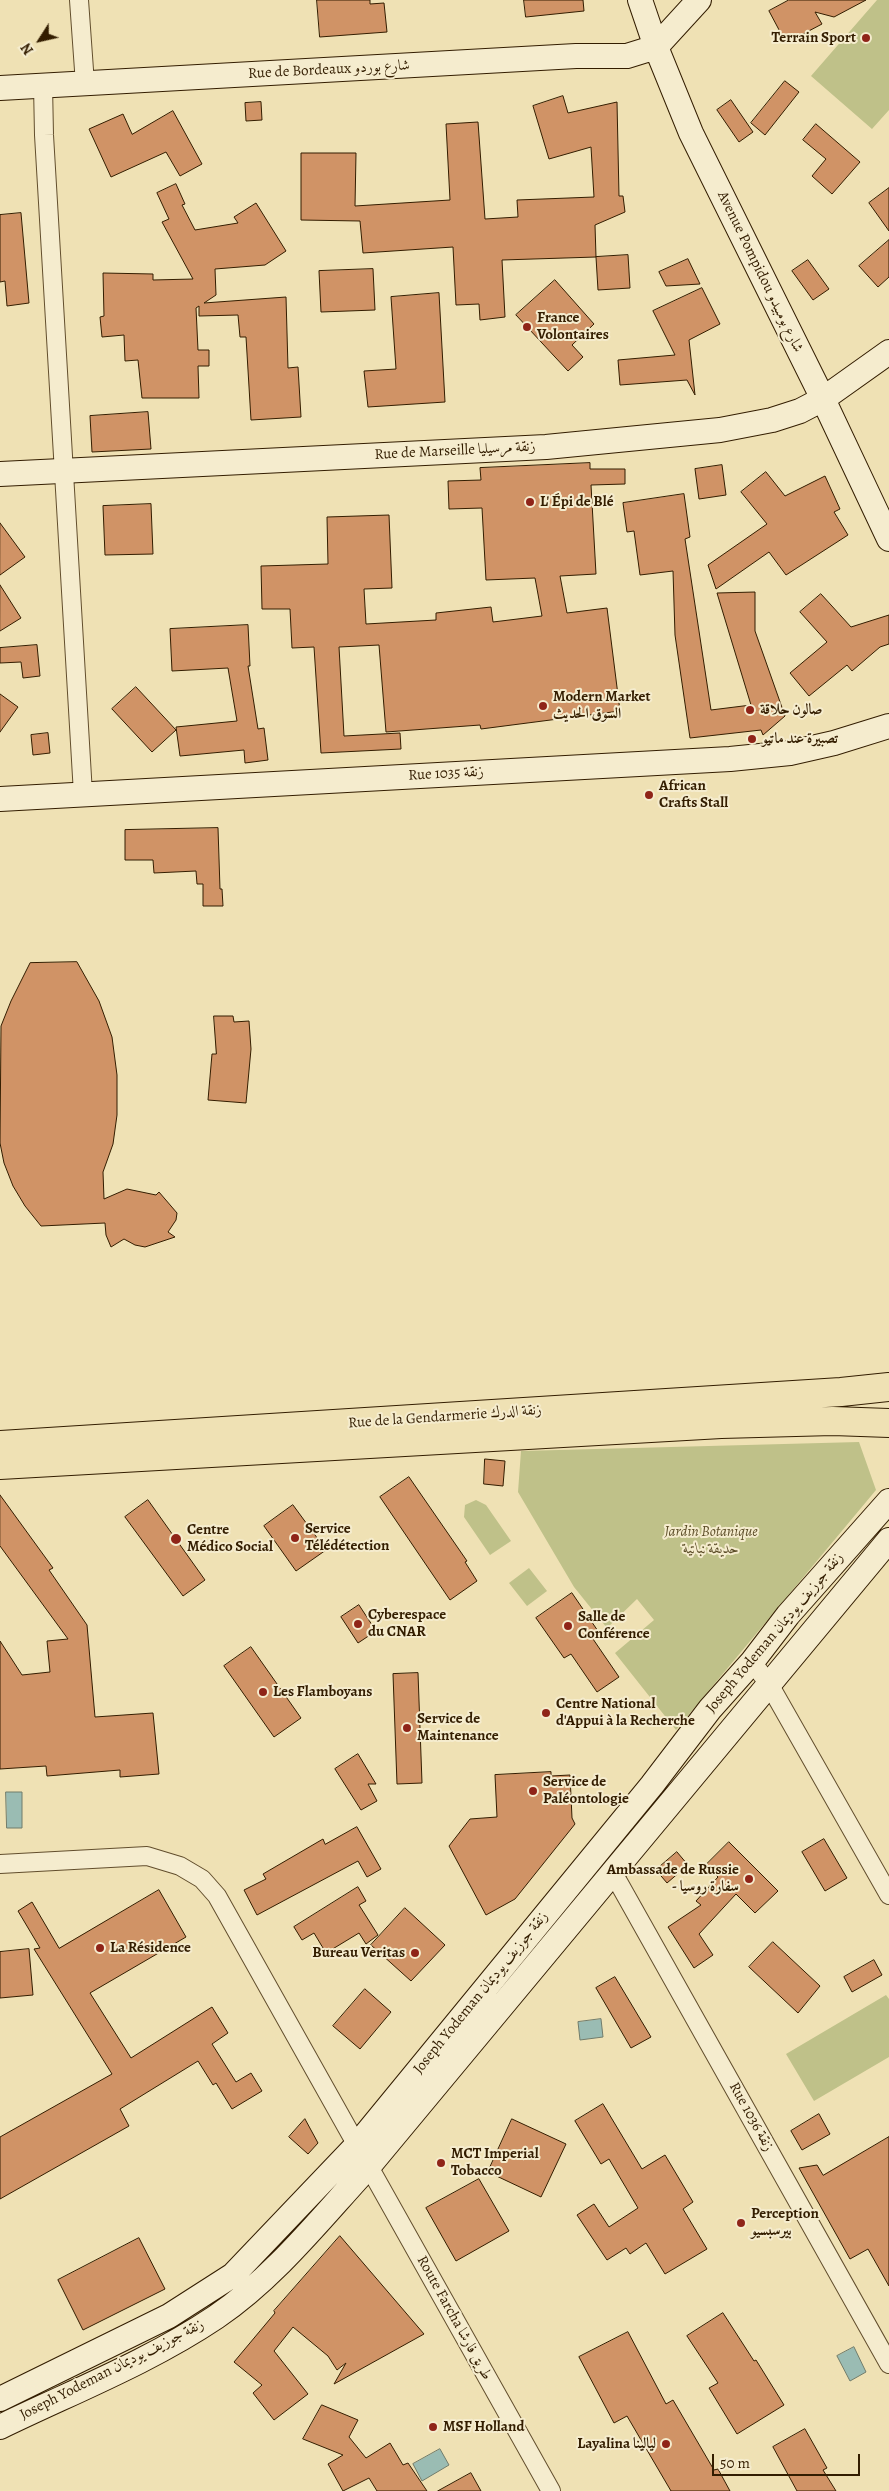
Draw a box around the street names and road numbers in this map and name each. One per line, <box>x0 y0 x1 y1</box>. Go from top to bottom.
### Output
street label: Rue de Bordeaux شارع بوردو <box>248 57 410 83</box>
street label: Avenue Pompidou شارع بومبيدو <box>713 188 807 356</box>
street label: Rue de Marseille زنقة مرسيليا <box>374 438 536 464</box>
street label: Rue 1035 زنقة <box>408 763 484 785</box>
street label: Rue de la Gendarmerie زنقة الدرك <box>348 1401 542 1433</box>
street label: Joseph Yodeman زنقة جوزيف يوديمان <box>703 1549 847 1717</box>
street label: Joseph Yodeman زنقة جوزيف يوديمان <box>410 1908 552 2078</box>
street label: Rue 1036 زنقة <box>725 2079 777 2155</box>
street label: Route Farcha طريق فارشا <box>412 2253 496 2383</box>
street label: Joseph Yodeman زنقة جوزيف يوديمان <box>17 2316 207 2424</box>

